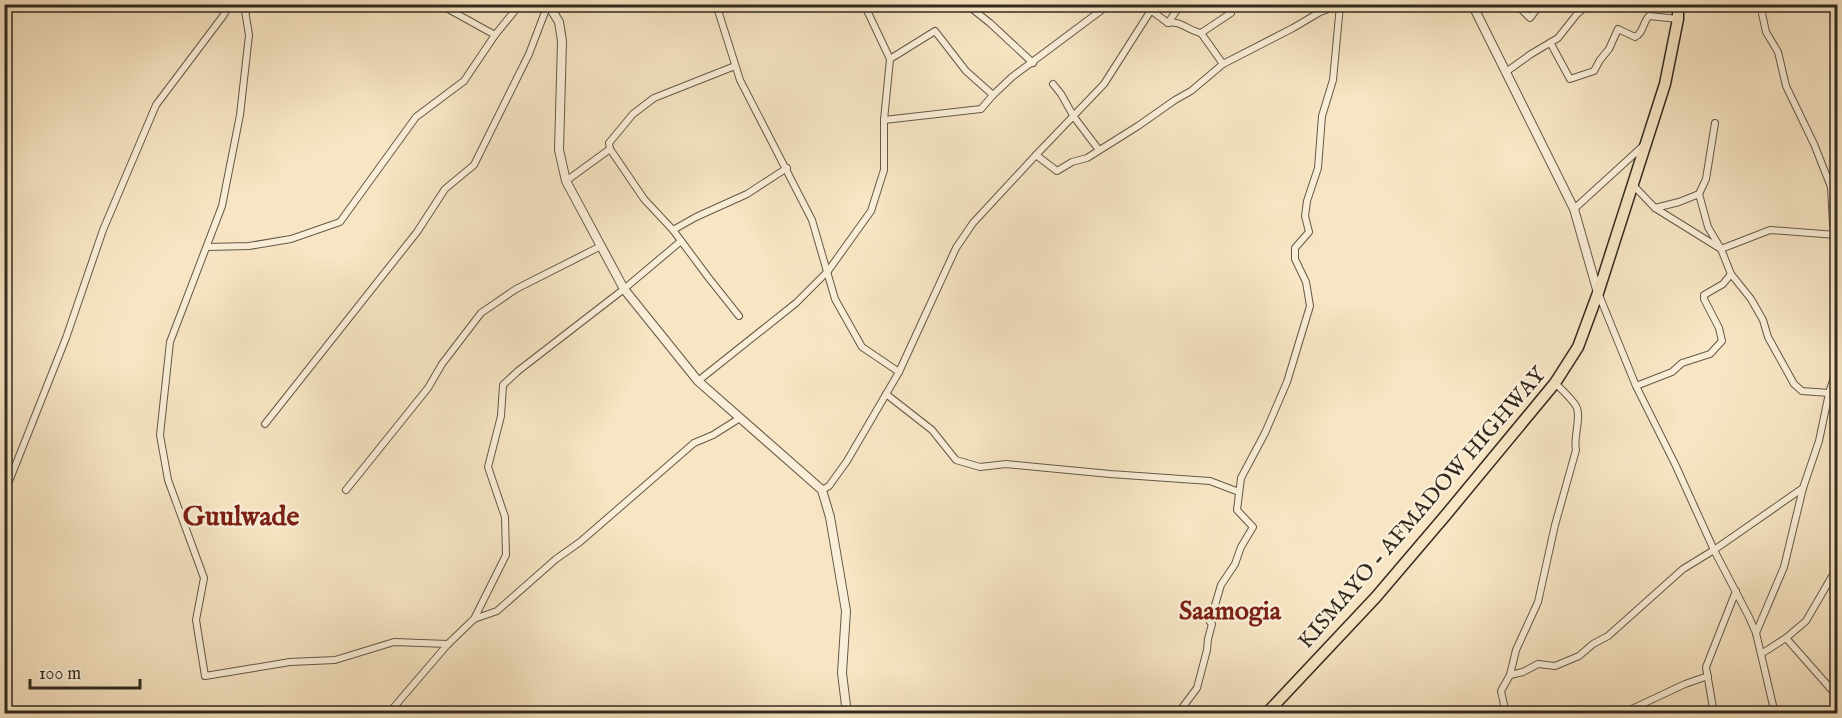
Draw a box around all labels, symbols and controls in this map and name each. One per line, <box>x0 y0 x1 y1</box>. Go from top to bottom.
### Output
street label: KISMAYO - AFMADOW HIGHWAY <box>1292 361 1553 655</box>
district label: Guulwade <box>183 500 299 535</box>
district label: Saamogia <box>1179 595 1282 628</box>
scale bar <box>30 652 140 690</box>
text: 100 m <box>39 663 81 686</box>

